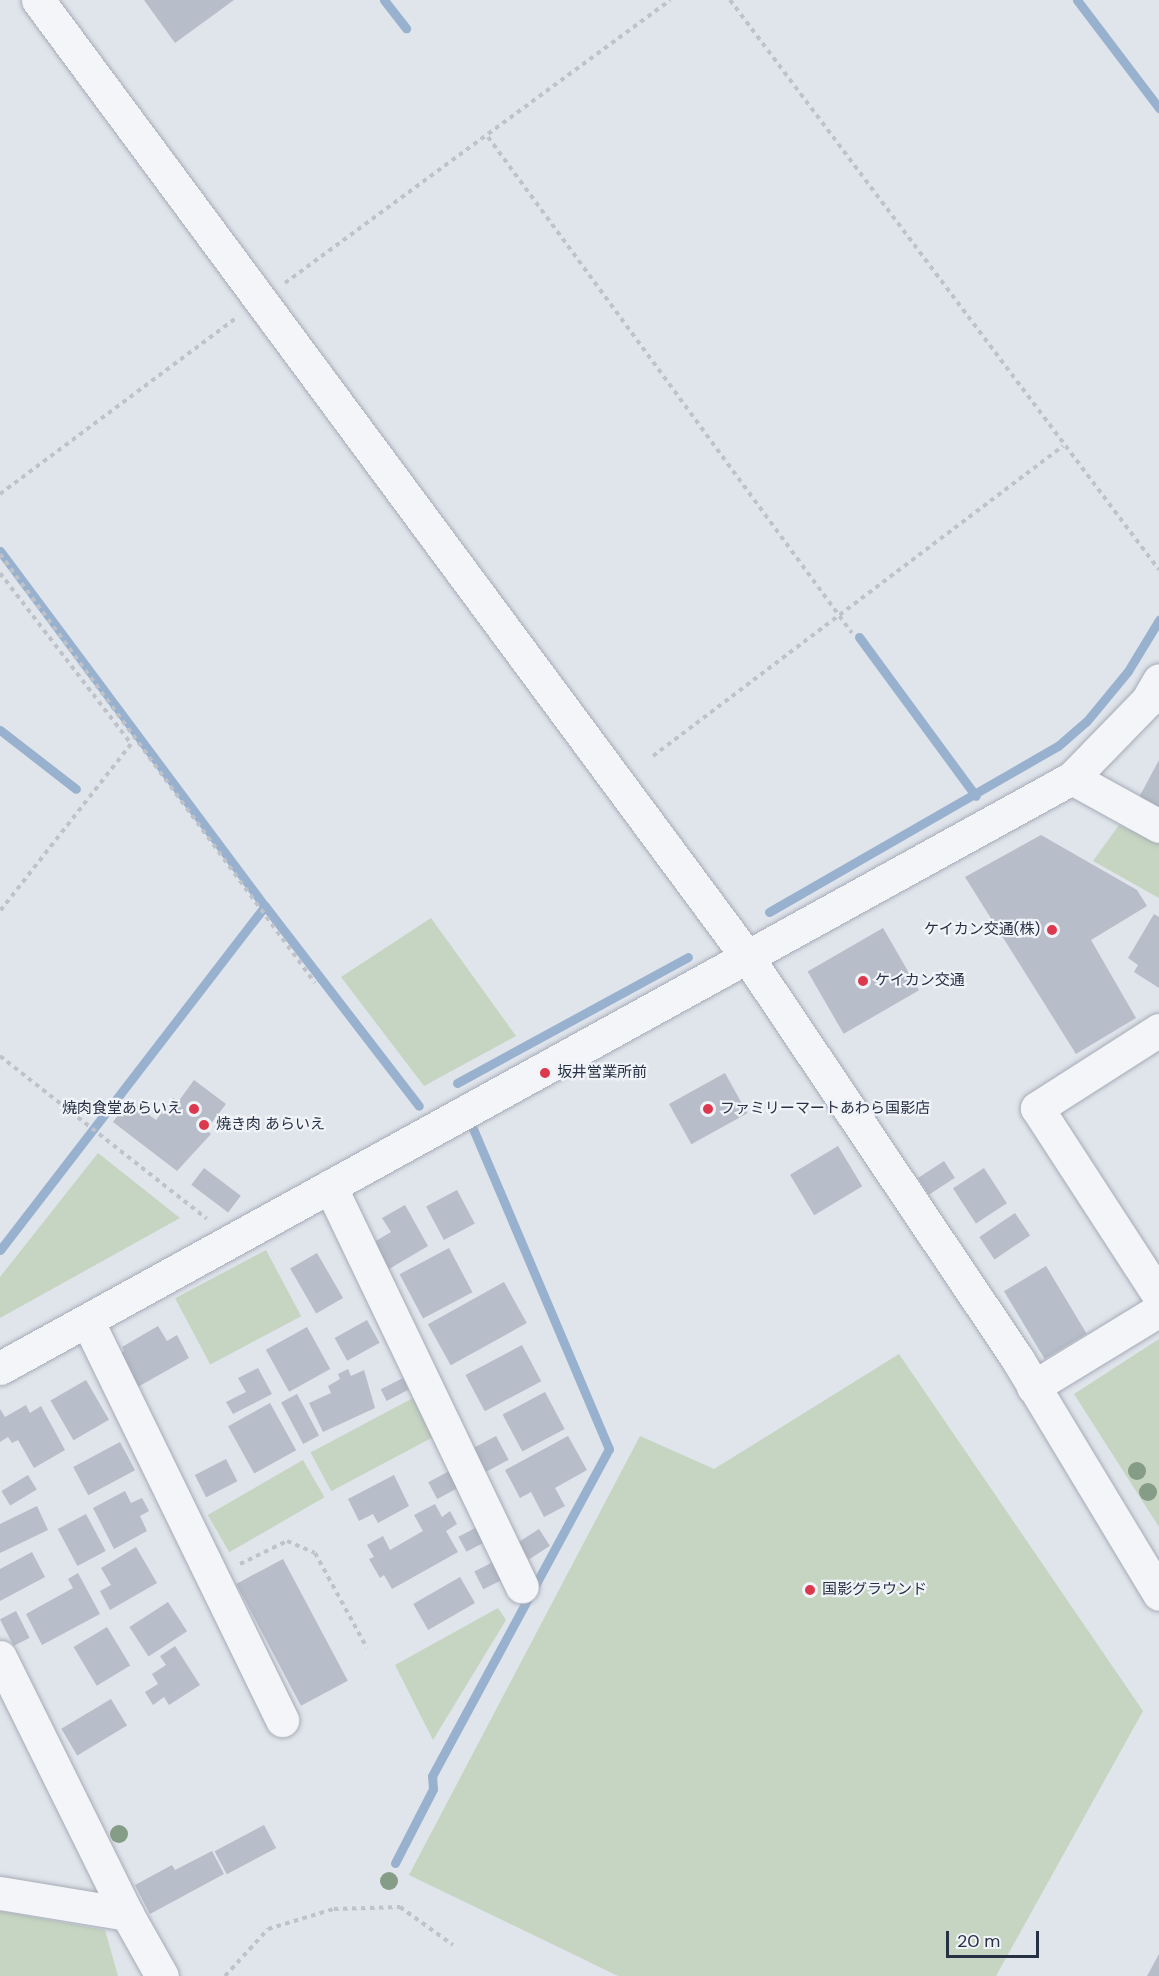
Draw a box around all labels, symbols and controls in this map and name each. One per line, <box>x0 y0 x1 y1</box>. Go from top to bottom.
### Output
place label: ケイカン交通(株) <box>924 921 1040 939</box>
marker: ケイカン交通(株) <box>1045 923 1059 937</box>
place label: ケイカン交通 <box>875 972 965 990</box>
marker: ケイカン交通 <box>856 974 870 988</box>
place label: 坂井営業所前 <box>557 1064 647 1082</box>
marker: 坂井営業所前 <box>538 1066 552 1080</box>
place label: 焼肉食堂あらいえ <box>62 1100 182 1118</box>
place label: ファミリーマートあわら国影店 <box>720 1100 930 1118</box>
marker: 焼肉食堂あらいえ <box>187 1102 201 1116</box>
marker: ファミリーマートあわら国影店 <box>701 1102 715 1116</box>
place label: 焼き肉 あらいえ <box>216 1116 325 1134</box>
marker: 焼き肉 あらいえ <box>197 1118 211 1132</box>
place label: 国影グラウンド <box>822 1581 927 1599</box>
marker: 国影グラウンド <box>803 1583 817 1597</box>
scale bar <box>949 1919 1042 1957</box>
text: 20 m <box>957 1929 1000 1953</box>

